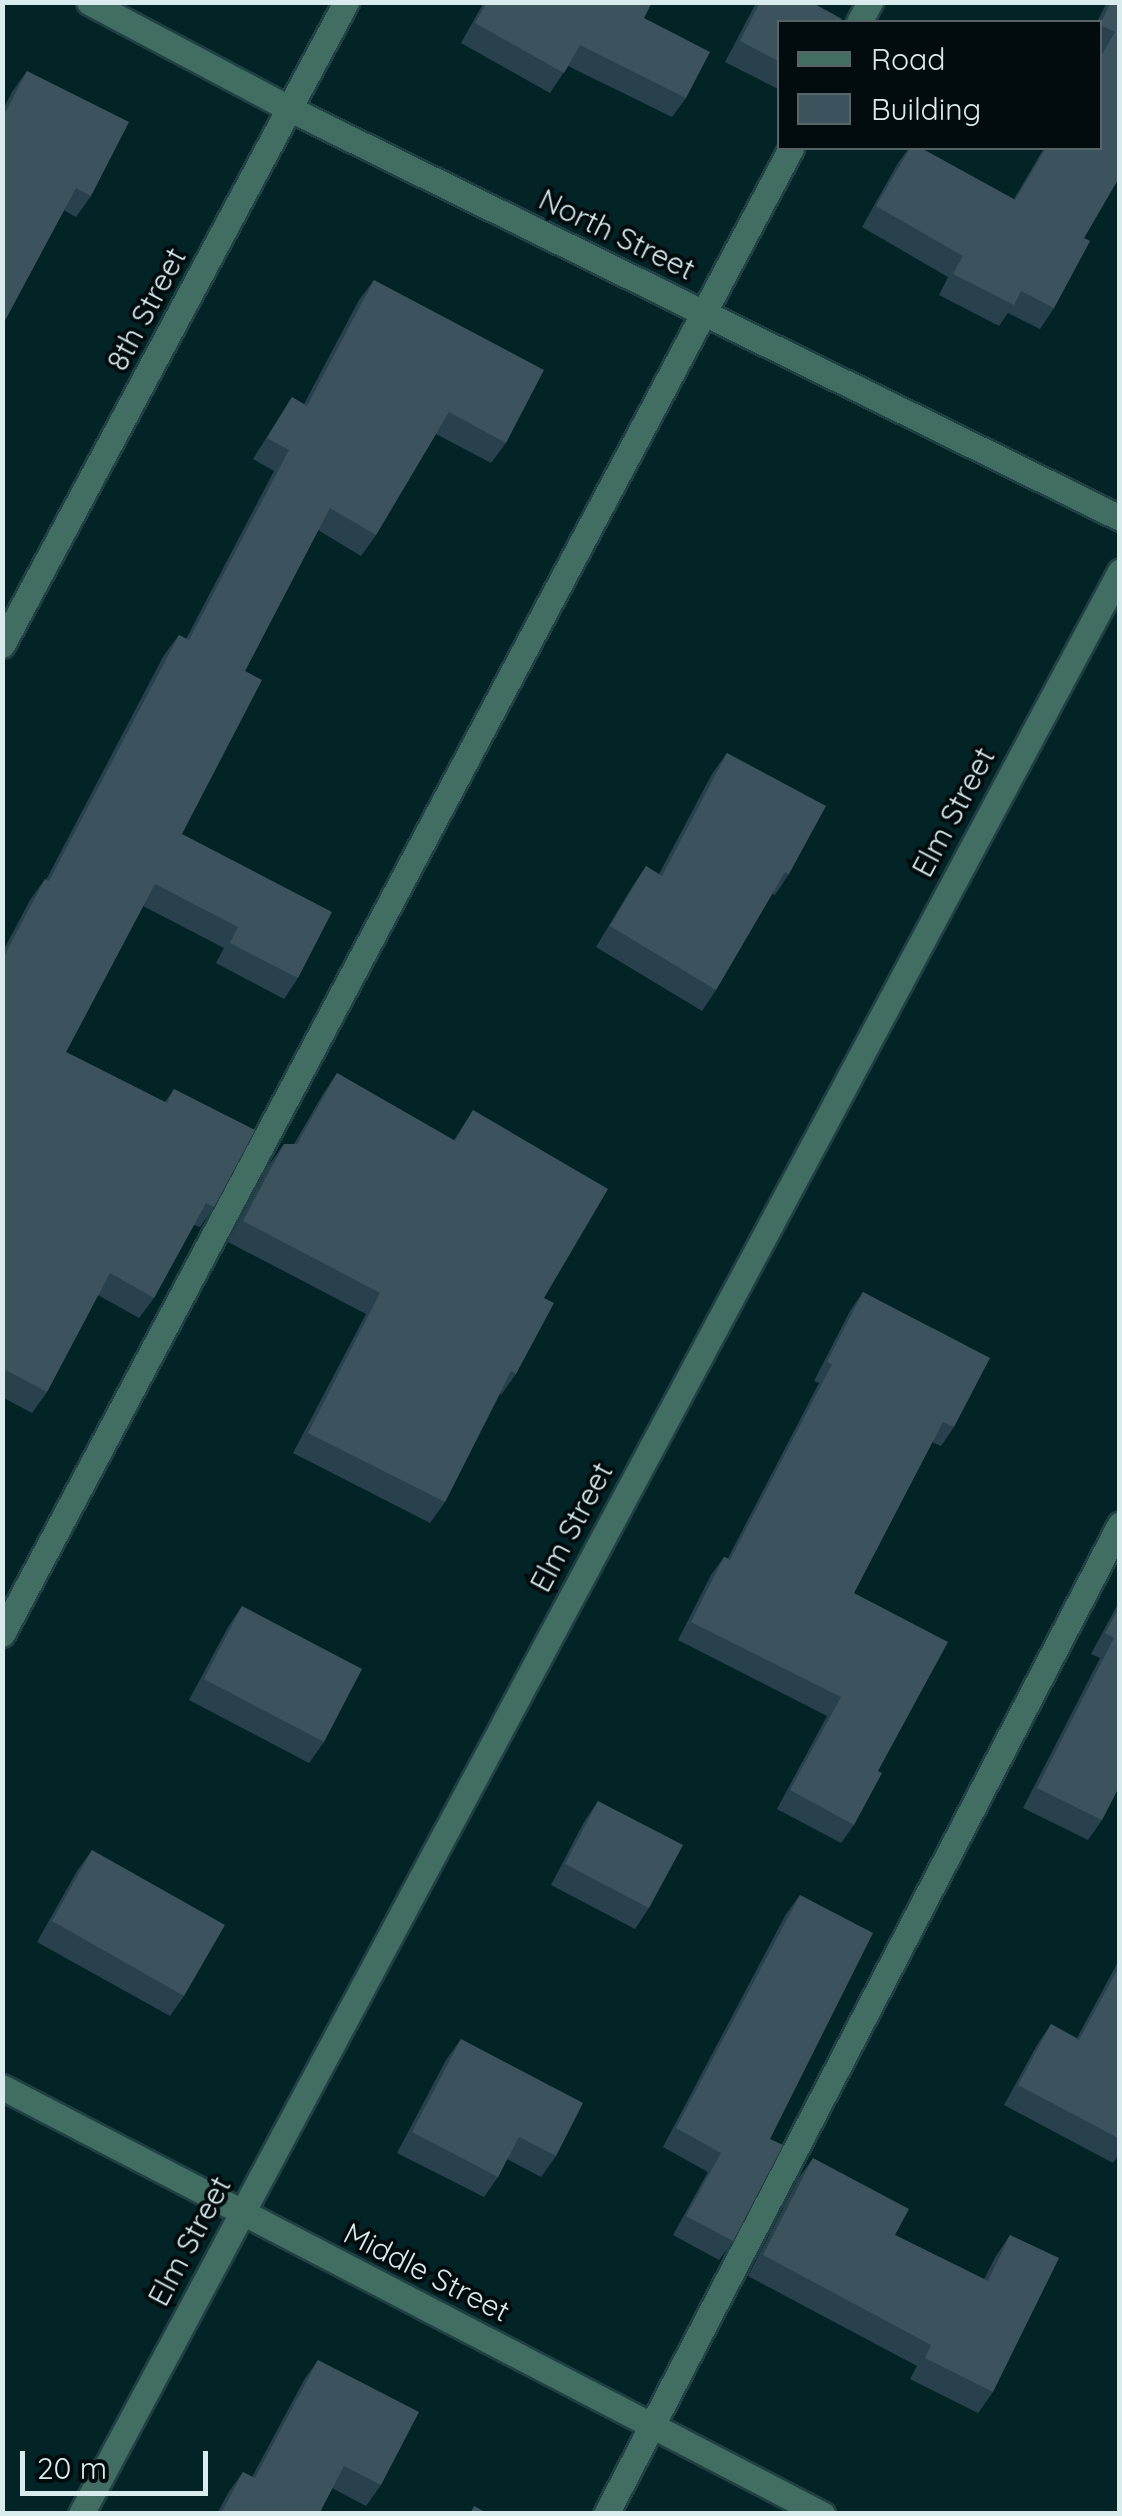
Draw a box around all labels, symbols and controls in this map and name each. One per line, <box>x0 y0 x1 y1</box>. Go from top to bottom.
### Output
legend <box>777 20 1102 150</box>
text: Road <box>871 40 945 78</box>
text: Building <box>871 90 981 128</box>
street label: North Street <box>533 181 701 287</box>
street label: 8th Street <box>99 242 193 376</box>
street label: Elm Street <box>904 741 1002 883</box>
street label: Elm Street <box>522 1456 620 1598</box>
street label: Elm Street <box>140 2170 238 2312</box>
street label: Middle Street <box>338 2215 516 2329</box>
scale bar <box>25 2431 212 2493</box>
text: 20 m <box>37 2449 107 2487</box>

